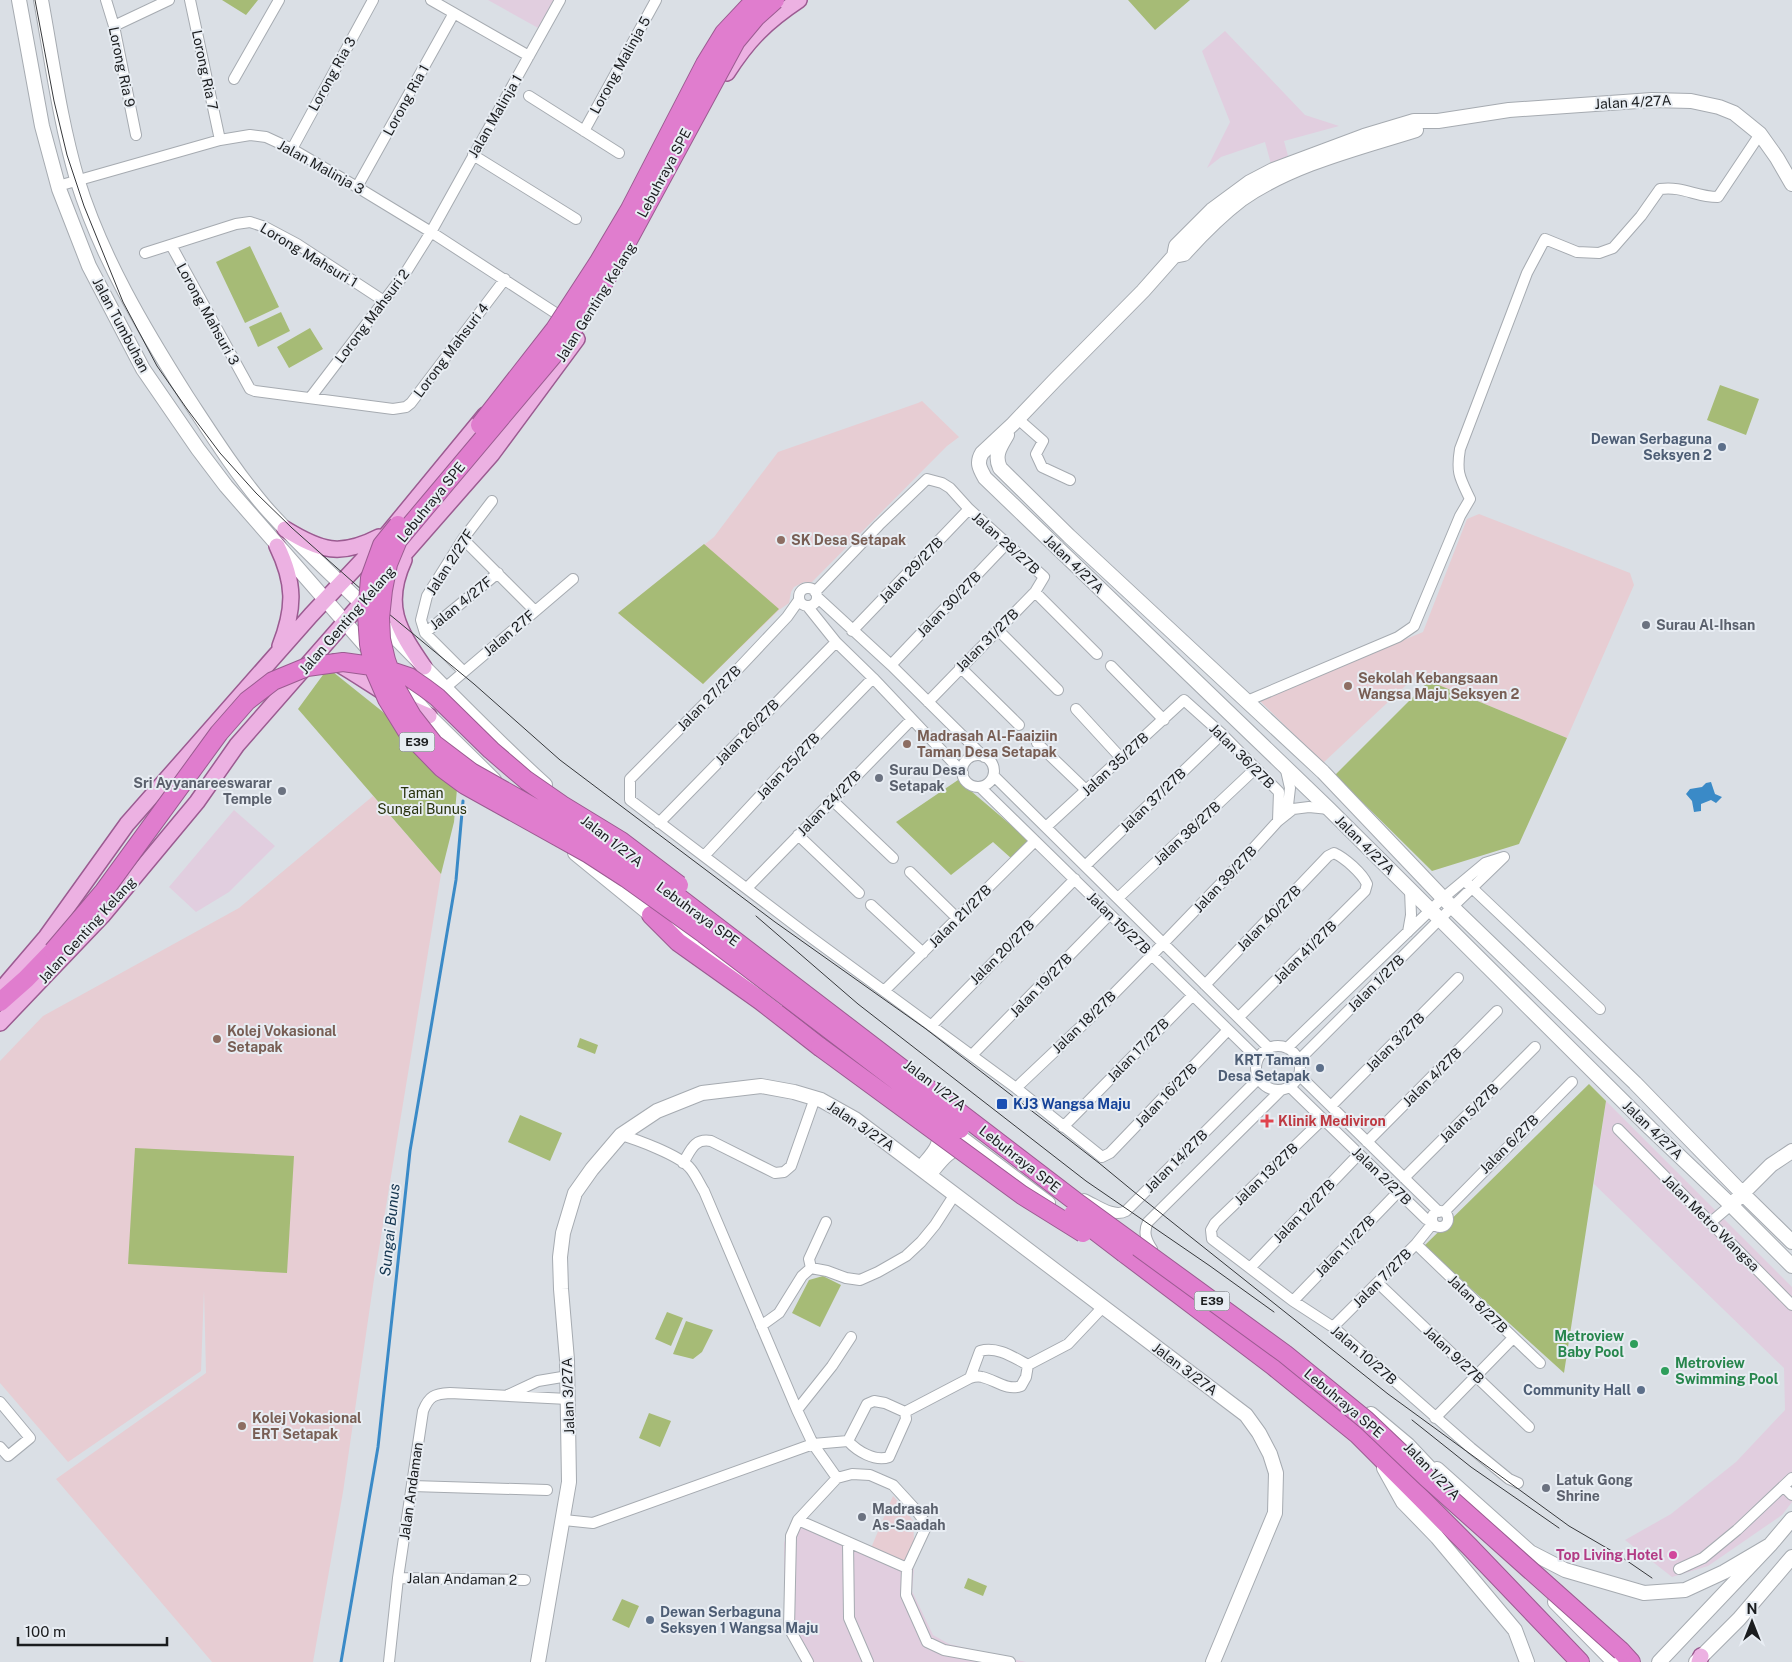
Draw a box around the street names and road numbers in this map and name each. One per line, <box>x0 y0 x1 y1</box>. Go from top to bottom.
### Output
street label: Lorong Malinja 5 <box>587 13 653 116</box>
street label: Lorong Ria 9 <box>106 25 138 109</box>
street label: Lorong Ria 7 <box>189 28 221 112</box>
street label: Lorong Ria 3 <box>305 34 359 114</box>
street label: Lorong Ria 1 <box>380 62 432 138</box>
street label: Jalan Malinja 1 <box>465 72 525 160</box>
street label: Jalan 4/27A <box>1594 92 1672 112</box>
street label: Lebuhraya SPE <box>634 126 694 220</box>
street label: Jalan Malinja 3 <box>275 137 367 197</box>
street label: Lorong Mahsuri 1 <box>257 220 361 290</box>
street label: Jalan Genting Kelang <box>553 239 639 365</box>
street label: Lorong Mahsuri 3 <box>173 260 243 368</box>
street label: Lorong Mahsuri 2 <box>332 266 412 366</box>
street label: Jalan Tumbuhan <box>89 275 153 375</box>
street label: Lorong Mahsuri 4 <box>410 300 492 400</box>
street label: Lebuhraya SPE <box>394 459 468 545</box>
street label: Jalan 28/27B <box>969 509 1043 577</box>
street label: Jalan 2/27F <box>423 526 477 598</box>
street label: Jalan 4/27A <box>1041 532 1107 597</box>
street label: Jalan 29/27B <box>876 534 946 606</box>
street label: Jalan Genting Kelang <box>296 563 398 677</box>
street label: Jalan 30/27B <box>914 568 984 640</box>
street label: Jalan 4/27F <box>427 573 495 633</box>
street label: Jalan 31/27B <box>952 605 1022 675</box>
street label: Jalan 27F <box>480 607 538 659</box>
street label: Jalan 27/27B <box>674 662 744 734</box>
street label: Jalan 26/27B <box>712 696 782 768</box>
street label: Jalan 36/27B <box>1206 720 1278 792</box>
street label: Jalan 25/27B <box>753 729 823 803</box>
street label: Jalan 35/27B <box>1078 729 1152 799</box>
road number: E39 <box>400 732 434 752</box>
street label: Jalan 37/27B <box>1117 765 1189 835</box>
street label: Jalan 24/27B <box>794 767 864 839</box>
street label: Jalan 38/27B <box>1150 798 1224 868</box>
street label: Jalan 1/27A <box>578 812 646 870</box>
street label: Jalan 4/27A <box>1332 812 1398 878</box>
street label: Jalan 39/27B <box>1190 842 1260 916</box>
street label: Jalan Genting Kelang <box>35 873 139 986</box>
street label: Lebuhraya SPE <box>653 879 743 949</box>
street label: Jalan 21/27B <box>925 881 995 951</box>
street label: Jalan 40/27B <box>1234 882 1304 954</box>
street label: Jalan 15/27B <box>1084 889 1154 957</box>
street label: Jalan 20/27B <box>966 916 1038 988</box>
street label: Jalan 41/27B <box>1270 917 1340 987</box>
street label: Jalan 19/27B <box>1007 950 1075 1020</box>
street label: Jalan 1/27B <box>1344 951 1408 1015</box>
street label: Jalan 18/27B <box>1049 988 1119 1056</box>
street label: Jalan 3/27B <box>1362 1009 1428 1075</box>
street label: Jalan 17/27B <box>1104 1015 1172 1085</box>
street label: Jalan 4/27B <box>1399 1044 1465 1110</box>
street label: Jalan 1/27A <box>901 1056 969 1114</box>
street label: Jalan 16/27B <box>1132 1060 1200 1130</box>
street label: Jalan 5/27B <box>1436 1080 1502 1146</box>
street label: Jalan 3/27A <box>825 1098 897 1154</box>
street label: Jalan 4/27A <box>1620 1098 1686 1163</box>
street label: Jalan 6/27B <box>1476 1111 1542 1177</box>
street label: Lebuhraya SPE <box>976 1122 1064 1196</box>
street label: Jalan 14/27B <box>1141 1126 1211 1196</box>
street label: Jalan 13/27B <box>1231 1140 1301 1208</box>
street label: Jalan 2/27B <box>1349 1144 1415 1208</box>
street label: Jalan Metro Wangsa <box>1659 1171 1763 1275</box>
street label: Jalan 12/27B <box>1270 1176 1338 1246</box>
street label: Jalan 11/27B <box>1312 1212 1378 1280</box>
street label: Jalan 7/27B <box>1349 1245 1415 1311</box>
street label: Jalan 8/27B <box>1445 1272 1511 1336</box>
road number: E39 <box>1194 1292 1230 1310</box>
street label: Jalan 10/27B <box>1328 1322 1400 1388</box>
street label: Jalan 9/27B <box>1421 1323 1487 1387</box>
street label: Jalan 3/27A <box>1149 1339 1221 1399</box>
street label: Jalan 3/27A <box>559 1357 577 1435</box>
street label: Lebuhraya SPE <box>1301 1365 1387 1441</box>
street label: Jalan 1/27A <box>1401 1439 1463 1503</box>
street label: Jalan Andaman <box>396 1441 426 1541</box>
street label: Jalan Andaman 2 <box>407 1570 517 1588</box>

